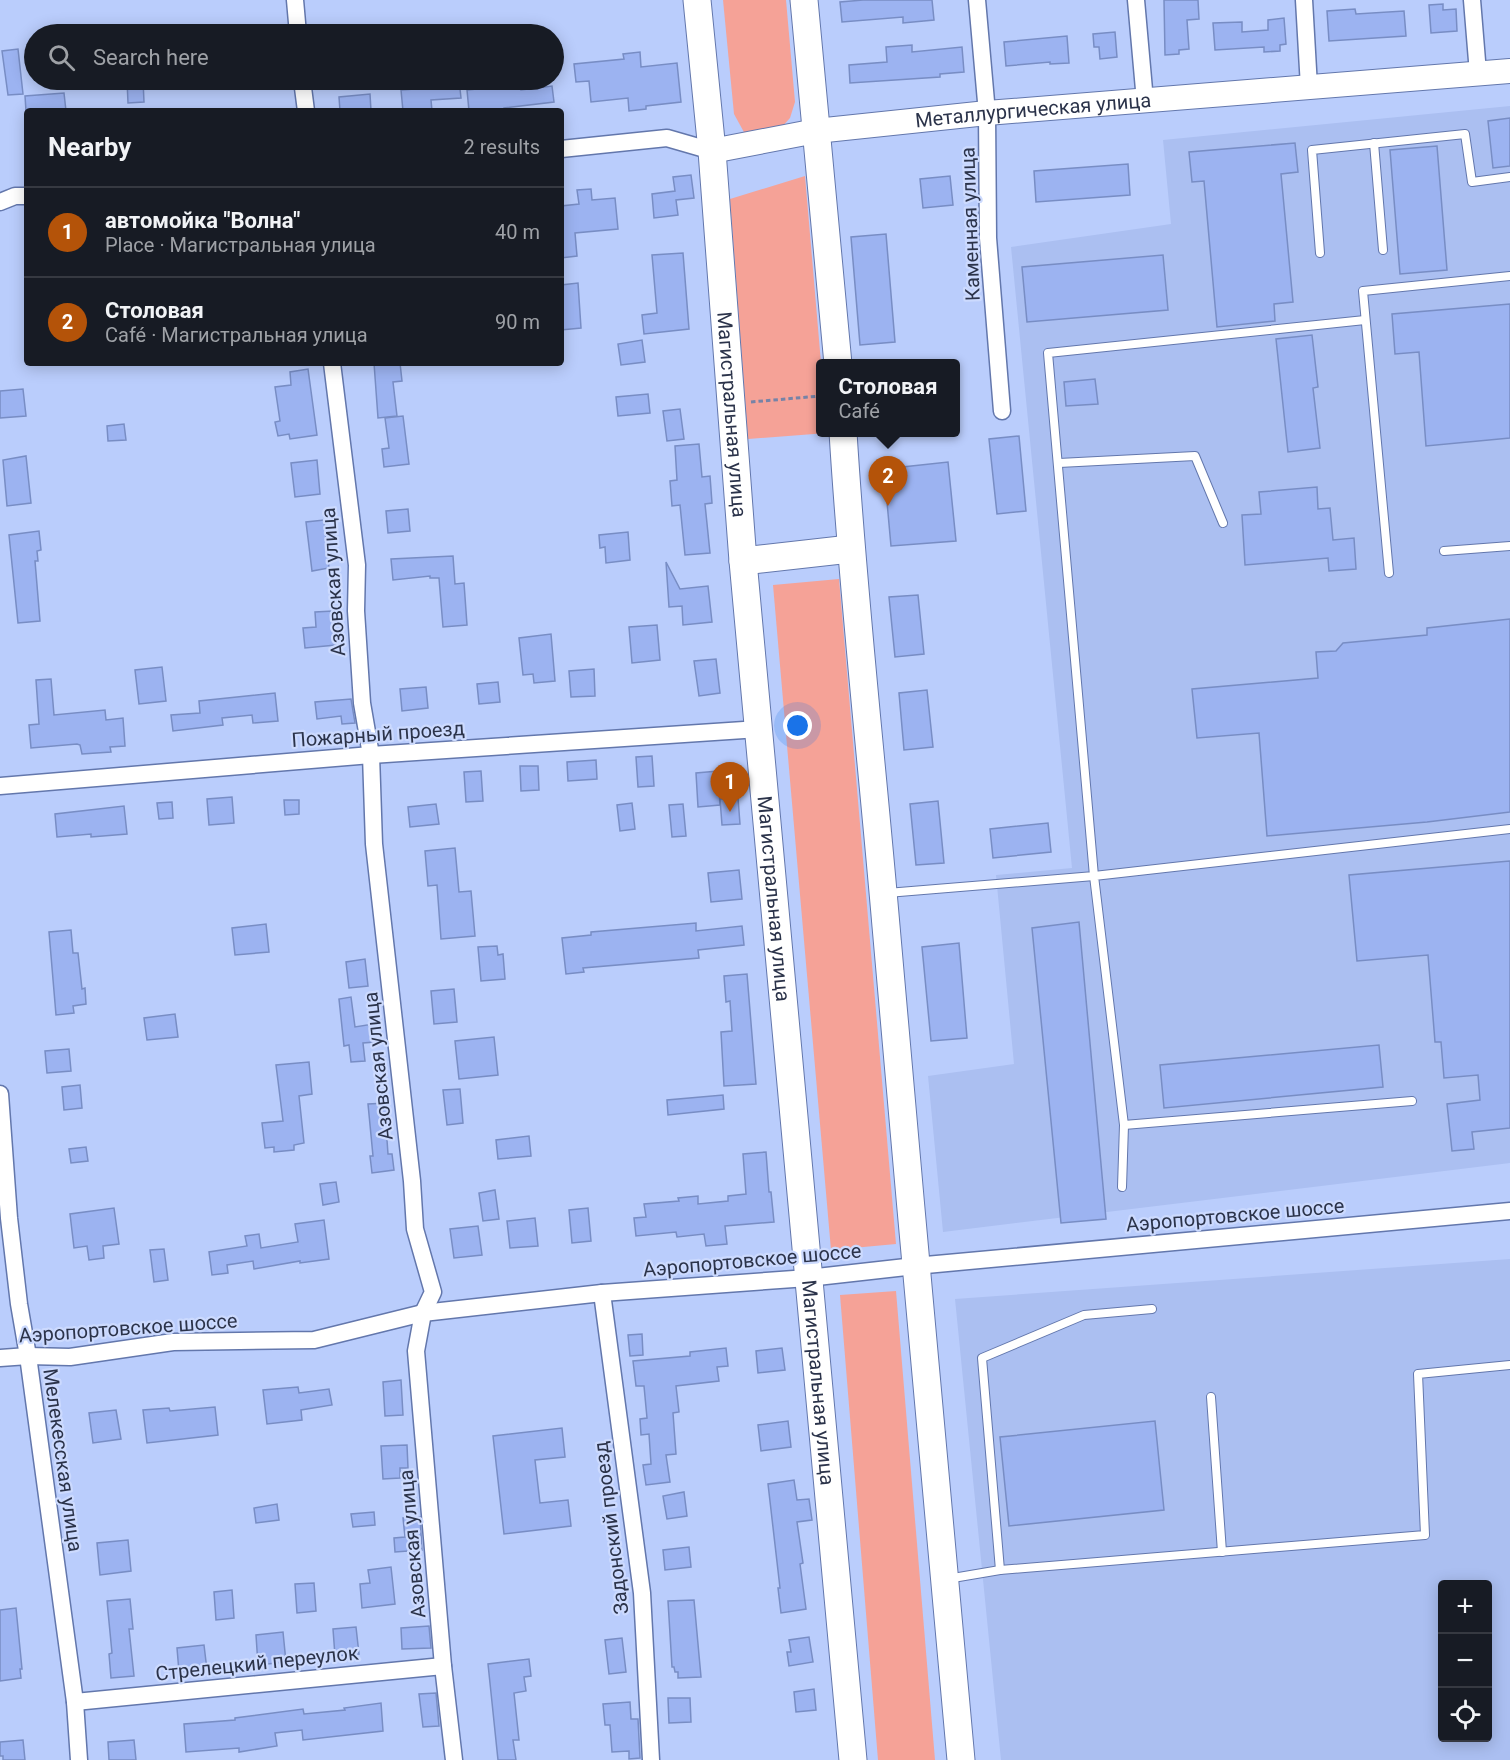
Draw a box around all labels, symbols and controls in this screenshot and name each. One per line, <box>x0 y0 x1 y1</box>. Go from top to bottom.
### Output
search box <box>24 24 564 90</box>
icon: search <box>45 41 78 74</box>
text: Search here <box>93 45 209 70</box>
street label: Металлургическая улица <box>914 88 1152 132</box>
text: Nearby <box>48 132 131 162</box>
text: 2 results <box>464 135 540 159</box>
street label: Каменная улица <box>955 147 985 301</box>
text: автомойка "Волна" <box>105 208 300 233</box>
text: 1 <box>62 220 73 244</box>
text: 40 m <box>495 220 540 244</box>
text: Place · Магистральная улица <box>105 233 376 257</box>
text: Столовая <box>105 298 204 323</box>
text: 2 <box>62 310 73 334</box>
text: 90 m <box>495 310 540 334</box>
street label: Магистральная улица <box>712 311 752 518</box>
text: Café · Магистральная улица <box>105 323 368 347</box>
popup <box>816 359 960 437</box>
text: Столовая <box>839 374 937 399</box>
text: Café <box>839 399 880 423</box>
pin: 2 <box>868 456 908 506</box>
street label: Азовская улица <box>316 507 350 657</box>
your location <box>783 711 812 740</box>
street label: Пожарный проезд <box>291 716 465 752</box>
pin: 1 <box>710 762 750 812</box>
street label: Магистральная улица <box>753 795 795 1002</box>
street label: Азовская улица <box>358 991 398 1141</box>
street label: Аэропортовское шоссе <box>1125 1193 1345 1237</box>
street label: Аэропортовское шоссе <box>642 1238 862 1282</box>
street label: Магистральная улица <box>797 1279 840 1486</box>
street label: Аэропортовское шоссе <box>18 1308 238 1348</box>
street label: Мелекесская улица <box>38 1367 88 1553</box>
street label: Задонский проезд <box>588 1440 634 1616</box>
street label: Азовская улица <box>394 1469 430 1619</box>
map controls <box>1438 1580 1492 1742</box>
button: + <box>1438 1580 1492 1634</box>
button: − <box>1438 1634 1492 1688</box>
street label: Стрелецкий переулок <box>154 1640 360 1686</box>
button: locate <box>1438 1688 1492 1742</box>

